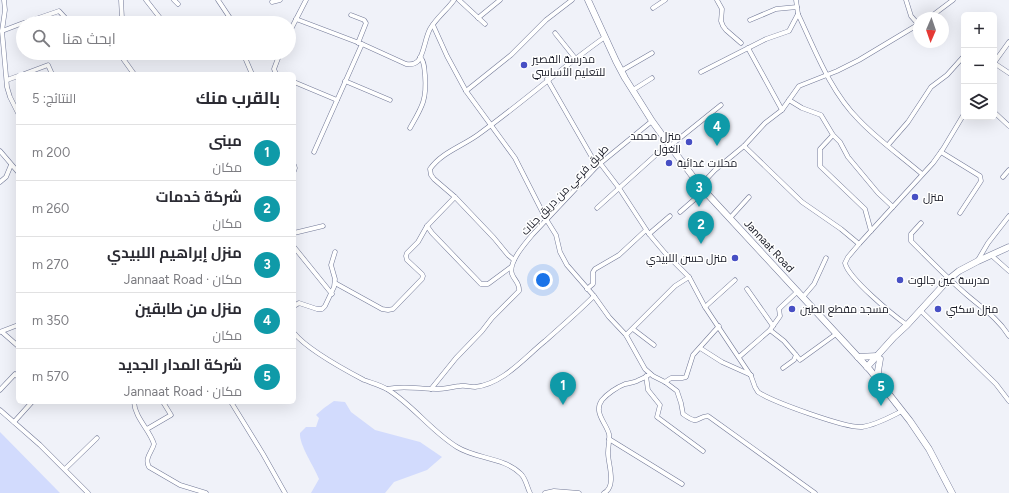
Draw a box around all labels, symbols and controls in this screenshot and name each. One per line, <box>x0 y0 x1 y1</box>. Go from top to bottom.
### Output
north arrow <box>913 12 949 48</box>
map controls <box>961 12 997 120</box>
button: + <box>961 12 997 48</box>
search box <box>16 16 296 60</box>
icon: search <box>30 27 52 49</box>
text: ابحث هنا <box>62 30 116 48</box>
button: − <box>961 48 997 84</box>
place label: مدرسة القصير للتعليم الأساسي <box>531 53 605 80</box>
marker: مدرسة القصير للتعليم الأساسي <box>519 60 529 70</box>
button: layers <box>961 84 997 120</box>
text: بالقرب منك <box>196 88 280 108</box>
text: النتائج: 5 <box>32 91 76 106</box>
pin: 4 <box>704 113 730 146</box>
place label: منزل محمد الغول <box>630 130 681 156</box>
text: مبنى <box>209 132 242 150</box>
marker: منزل محمد الغول <box>684 137 694 147</box>
street label: طريق فرعي من دريق جنات <box>519 142 613 239</box>
text: 200 m <box>32 145 70 160</box>
text: 1 <box>264 145 270 160</box>
place label: محلات غدائية <box>677 157 737 170</box>
marker: محلات غدائية <box>664 158 674 168</box>
text: مكان <box>213 160 242 175</box>
pin: 3 <box>686 174 712 207</box>
text: شركة خدمات <box>156 188 242 206</box>
place label: منزل <box>923 191 944 204</box>
marker: منزل <box>910 192 920 202</box>
text: 260 m <box>32 201 69 216</box>
text: 2 <box>263 201 271 216</box>
pin: 2 <box>688 211 714 244</box>
text: مكان <box>213 216 242 231</box>
street label: Jannaat Road <box>741 217 797 275</box>
text: منزل إبراهيم اللبيدي <box>107 244 242 262</box>
place label: منزل حسن اللبيدي <box>646 252 727 267</box>
marker: منزل حسن اللبيدي <box>730 253 740 263</box>
text: 270 m <box>32 257 69 272</box>
text: 3 <box>263 257 271 272</box>
your location <box>533 270 553 290</box>
text: مكان · Jannaat Road <box>124 272 242 287</box>
place label: مدرسة عين جالوت <box>908 274 990 287</box>
marker: مدرسة عين جالوت <box>895 275 905 285</box>
text: منزل من طابقين <box>135 300 242 318</box>
place label: مسجد مقطع الطين <box>800 303 889 317</box>
place label: منزل سكني <box>946 303 998 318</box>
marker: مسجد مقطع الطين <box>787 304 797 314</box>
marker: منزل سكني <box>933 304 943 314</box>
text: 350 m <box>32 313 69 328</box>
text: 4 <box>263 313 271 328</box>
text: مكان <box>213 328 242 343</box>
text: شركة المدار الجديد <box>118 356 242 374</box>
text: 570 m <box>32 369 69 384</box>
text: 5 <box>263 369 271 384</box>
pin: 1 <box>550 372 576 405</box>
pin: 5 <box>868 373 894 406</box>
text: مكان · Jannaat Road <box>124 384 242 399</box>

